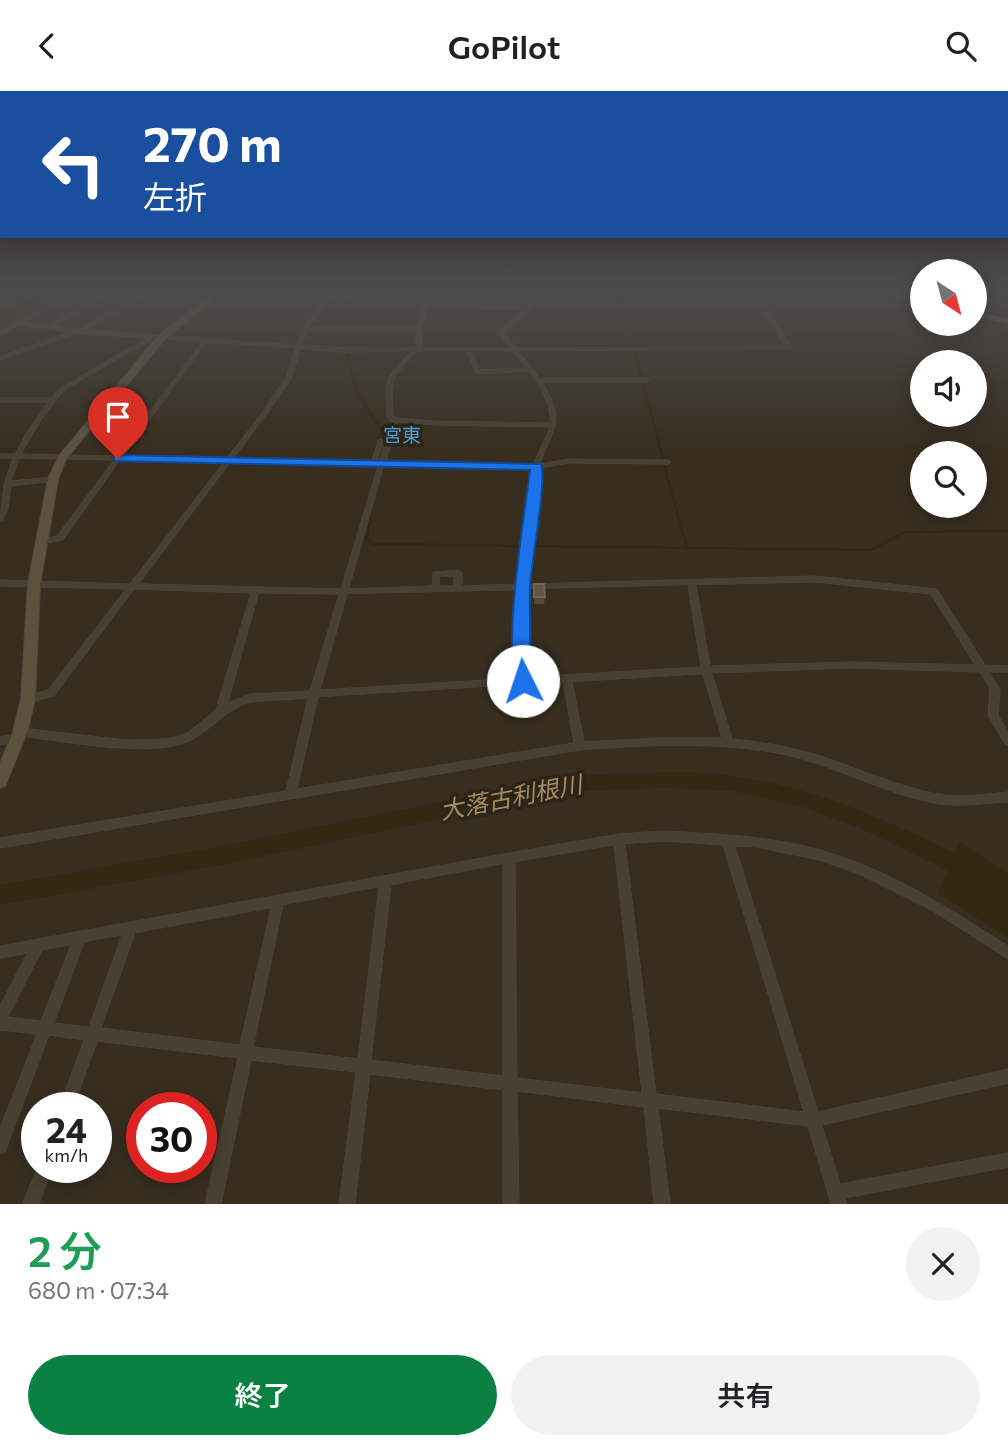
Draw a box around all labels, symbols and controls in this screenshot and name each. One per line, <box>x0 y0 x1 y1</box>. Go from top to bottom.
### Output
text: GoPilot <box>448 26 560 66</box>
icon: back <box>28 27 66 65</box>
icon: search <box>942 27 980 65</box>
text: 270 m <box>143 112 282 172</box>
icon: left <box>28 119 119 210</box>
text: 左折 <box>143 176 207 216</box>
north arrow <box>910 259 987 336</box>
map controls <box>910 259 987 518</box>
button: sound <box>910 350 987 427</box>
pin <box>88 387 148 459</box>
icon: arrive <box>99 398 137 436</box>
district label: 宮東 <box>383 423 421 446</box>
button: search <box>910 441 987 518</box>
position arrow <box>486 644 560 718</box>
water label: 大落古利根川 <box>437 768 587 824</box>
speed limit sign: 30 <box>126 1092 217 1183</box>
text: 24 <box>46 1107 87 1150</box>
text: km/h <box>45 1144 88 1166</box>
text: 2 分 <box>28 1224 102 1276</box>
button: close <box>906 1227 980 1301</box>
text: 680 m · 07:34 <box>28 1276 169 1304</box>
button: 終了 <box>28 1355 497 1435</box>
button: 共有 <box>511 1355 980 1435</box>

